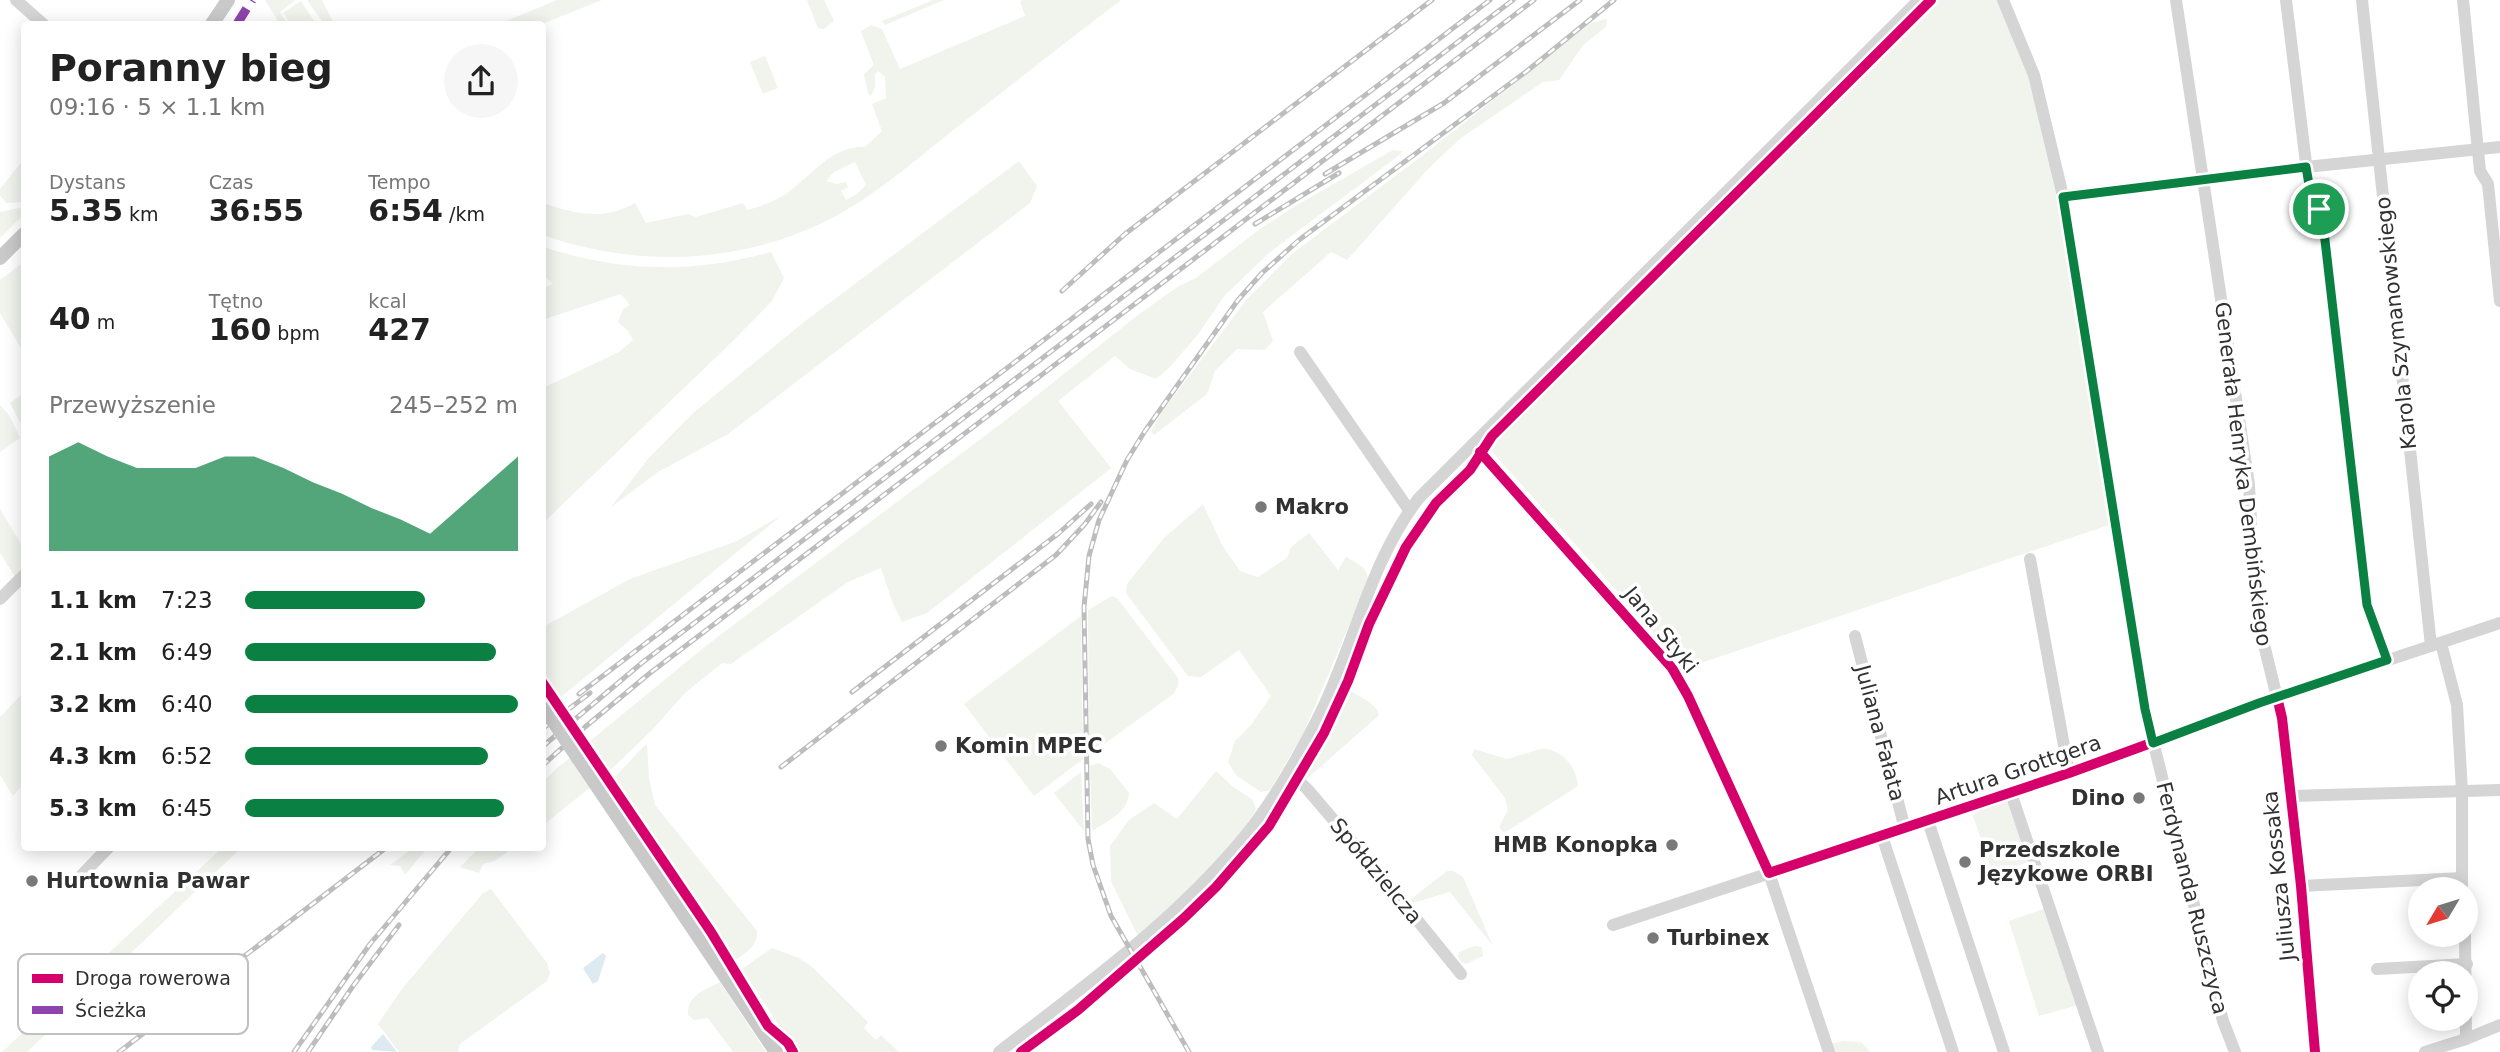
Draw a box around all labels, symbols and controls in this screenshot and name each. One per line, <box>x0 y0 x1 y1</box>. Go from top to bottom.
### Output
button: share <box>444 44 518 118</box>
text: Poranny bieg <box>49 46 333 90</box>
text: 09:16 · 5 × 1.1 km <box>49 94 265 120</box>
text: Dystans <box>49 171 126 193</box>
text: Czas <box>209 171 253 193</box>
text: Tempo <box>368 171 431 193</box>
pin <box>2289 179 2349 239</box>
icon: arrive <box>2300 190 2338 228</box>
text: 5.35 <box>49 193 123 228</box>
text: 36:55 <box>209 193 304 228</box>
text: 6:54 <box>368 193 443 228</box>
street label: Karola Szymanowskiego <box>2371 195 2421 451</box>
text: km <box>123 203 159 225</box>
text: /km <box>443 203 485 225</box>
text: Tętno <box>209 290 263 312</box>
text: kcal <box>368 290 407 312</box>
street label: Generała Henryka Dembińskiego <box>2210 300 2276 648</box>
text: 40 <box>49 301 91 336</box>
text: m <box>91 311 115 333</box>
text: 160 <box>209 312 271 347</box>
text: 427 <box>368 312 431 347</box>
text: bpm <box>271 322 320 344</box>
text: Przewyższenie <box>49 392 216 418</box>
text: 245–252 m <box>389 392 518 418</box>
place label: Makro <box>1275 495 1349 519</box>
marker: Makro <box>1253 499 1269 515</box>
street label: Jana Styki <box>1618 581 1703 678</box>
text: 1.1 km <box>49 587 137 613</box>
text: 7:23 <box>161 587 213 613</box>
text: 2.1 km <box>49 639 137 665</box>
text: 6:49 <box>161 639 213 665</box>
street label: Juliana Fałata <box>1850 660 1910 804</box>
text: 3.2 km <box>49 691 137 717</box>
text: 6:40 <box>161 691 213 717</box>
street label: Artura Grottgera <box>1932 730 2104 810</box>
place label: Komin MPEC <box>955 734 1103 758</box>
marker: Komin MPEC <box>933 738 949 754</box>
text: 4.3 km <box>49 743 137 769</box>
text: 6:52 <box>161 743 213 769</box>
street label: Ferdynanda Ruszczyca <box>2151 779 2233 1017</box>
place label: Dino <box>2071 786 2125 810</box>
marker: Dino <box>2131 790 2147 806</box>
street label: Juliusza Kossaka <box>2258 790 2300 964</box>
text: 5.3 km <box>49 795 137 821</box>
text: 6:45 <box>161 795 213 821</box>
street label: Spółdzielcza <box>1325 814 1427 928</box>
place label: HMB Konopka <box>1493 833 1658 857</box>
marker: HMB Konopka <box>1664 837 1680 853</box>
place label: Przedszkole Językowe ORBI <box>1977 838 2154 886</box>
marker: Przedszkole Językowe ORBI <box>1957 854 1973 870</box>
place label: Hurtownia Pawar <box>46 869 250 893</box>
marker: Hurtownia Pawar <box>24 873 40 889</box>
north arrow <box>2408 877 2478 947</box>
map controls <box>2408 877 2478 1031</box>
place label: Turbinex <box>1667 926 1770 950</box>
marker: Turbinex <box>1645 930 1661 946</box>
legend <box>18 954 248 1034</box>
button: locate <box>2408 961 2478 1031</box>
text: Droga rowerowa <box>75 967 231 989</box>
text: Ścieżka <box>75 998 147 1021</box>

